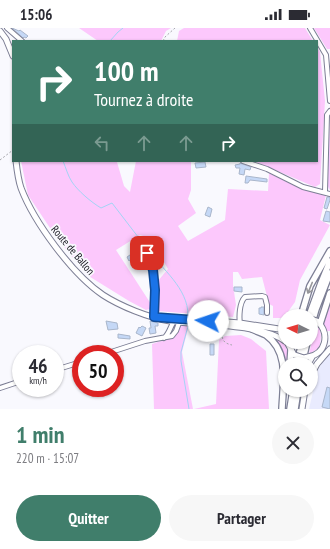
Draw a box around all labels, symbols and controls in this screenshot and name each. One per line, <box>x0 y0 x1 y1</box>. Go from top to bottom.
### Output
text: 15:06 <box>20 5 52 24</box>
text: 100 m <box>94 52 158 89</box>
icon: right <box>28 56 80 108</box>
text: Tournez à droite <box>94 88 193 111</box>
icon: left <box>91 132 113 154</box>
icon: ahead <box>133 132 155 154</box>
icon: ahead <box>175 132 197 154</box>
icon: right <box>217 132 239 154</box>
street label: Route de Ballon <box>48 222 98 278</box>
pin <box>130 236 164 270</box>
icon: arrive <box>136 242 158 264</box>
one-way arrow <box>306 281 314 293</box>
position arrow <box>187 300 229 342</box>
north arrow <box>278 309 318 349</box>
map controls <box>278 309 318 397</box>
speed limit sign: 50 <box>72 345 124 397</box>
text: 46 <box>28 353 48 379</box>
button: search <box>278 357 318 397</box>
text: km/h <box>29 374 47 387</box>
text: 1 min <box>16 419 64 450</box>
button: close <box>272 422 314 464</box>
text: 220 m · 15:07 <box>16 450 79 467</box>
button: Quitter <box>16 495 161 541</box>
button: Partager <box>169 495 314 541</box>

